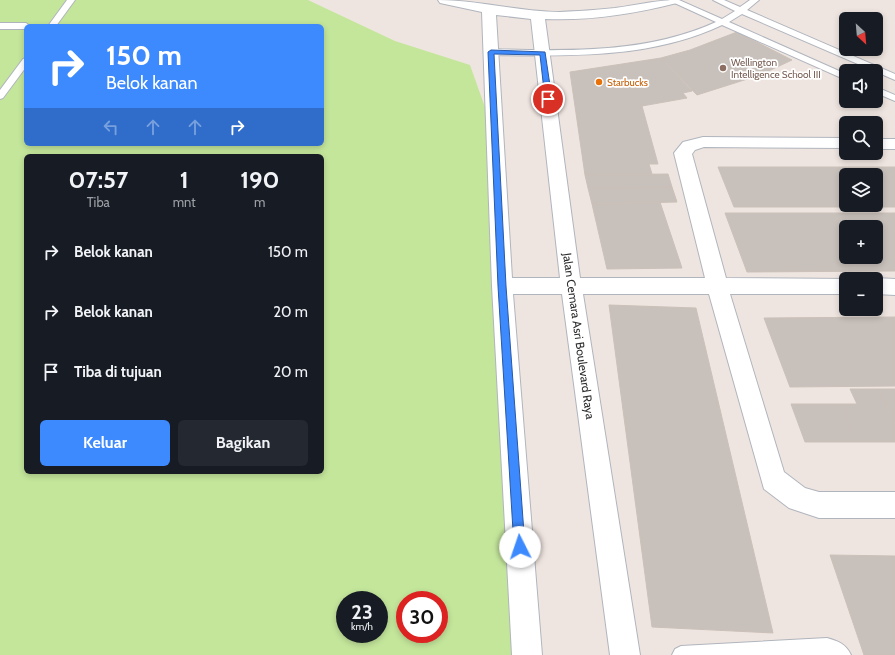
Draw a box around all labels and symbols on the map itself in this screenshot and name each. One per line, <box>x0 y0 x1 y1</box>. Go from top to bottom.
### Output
north arrow <box>839 12 883 56</box>
place label: Wellington Intelligence School III <box>731 56 821 81</box>
marker: Wellington Intelligence School III <box>718 63 728 73</box>
place label: Starbucks <box>607 76 648 89</box>
marker: Starbucks <box>594 77 604 87</box>
pin <box>531 82 565 116</box>
street label: Jalan Cemara Asri Boulevard Raya <box>560 251 598 420</box>
position arrow <box>499 526 541 568</box>
speed limit sign: 30 <box>396 591 448 643</box>

